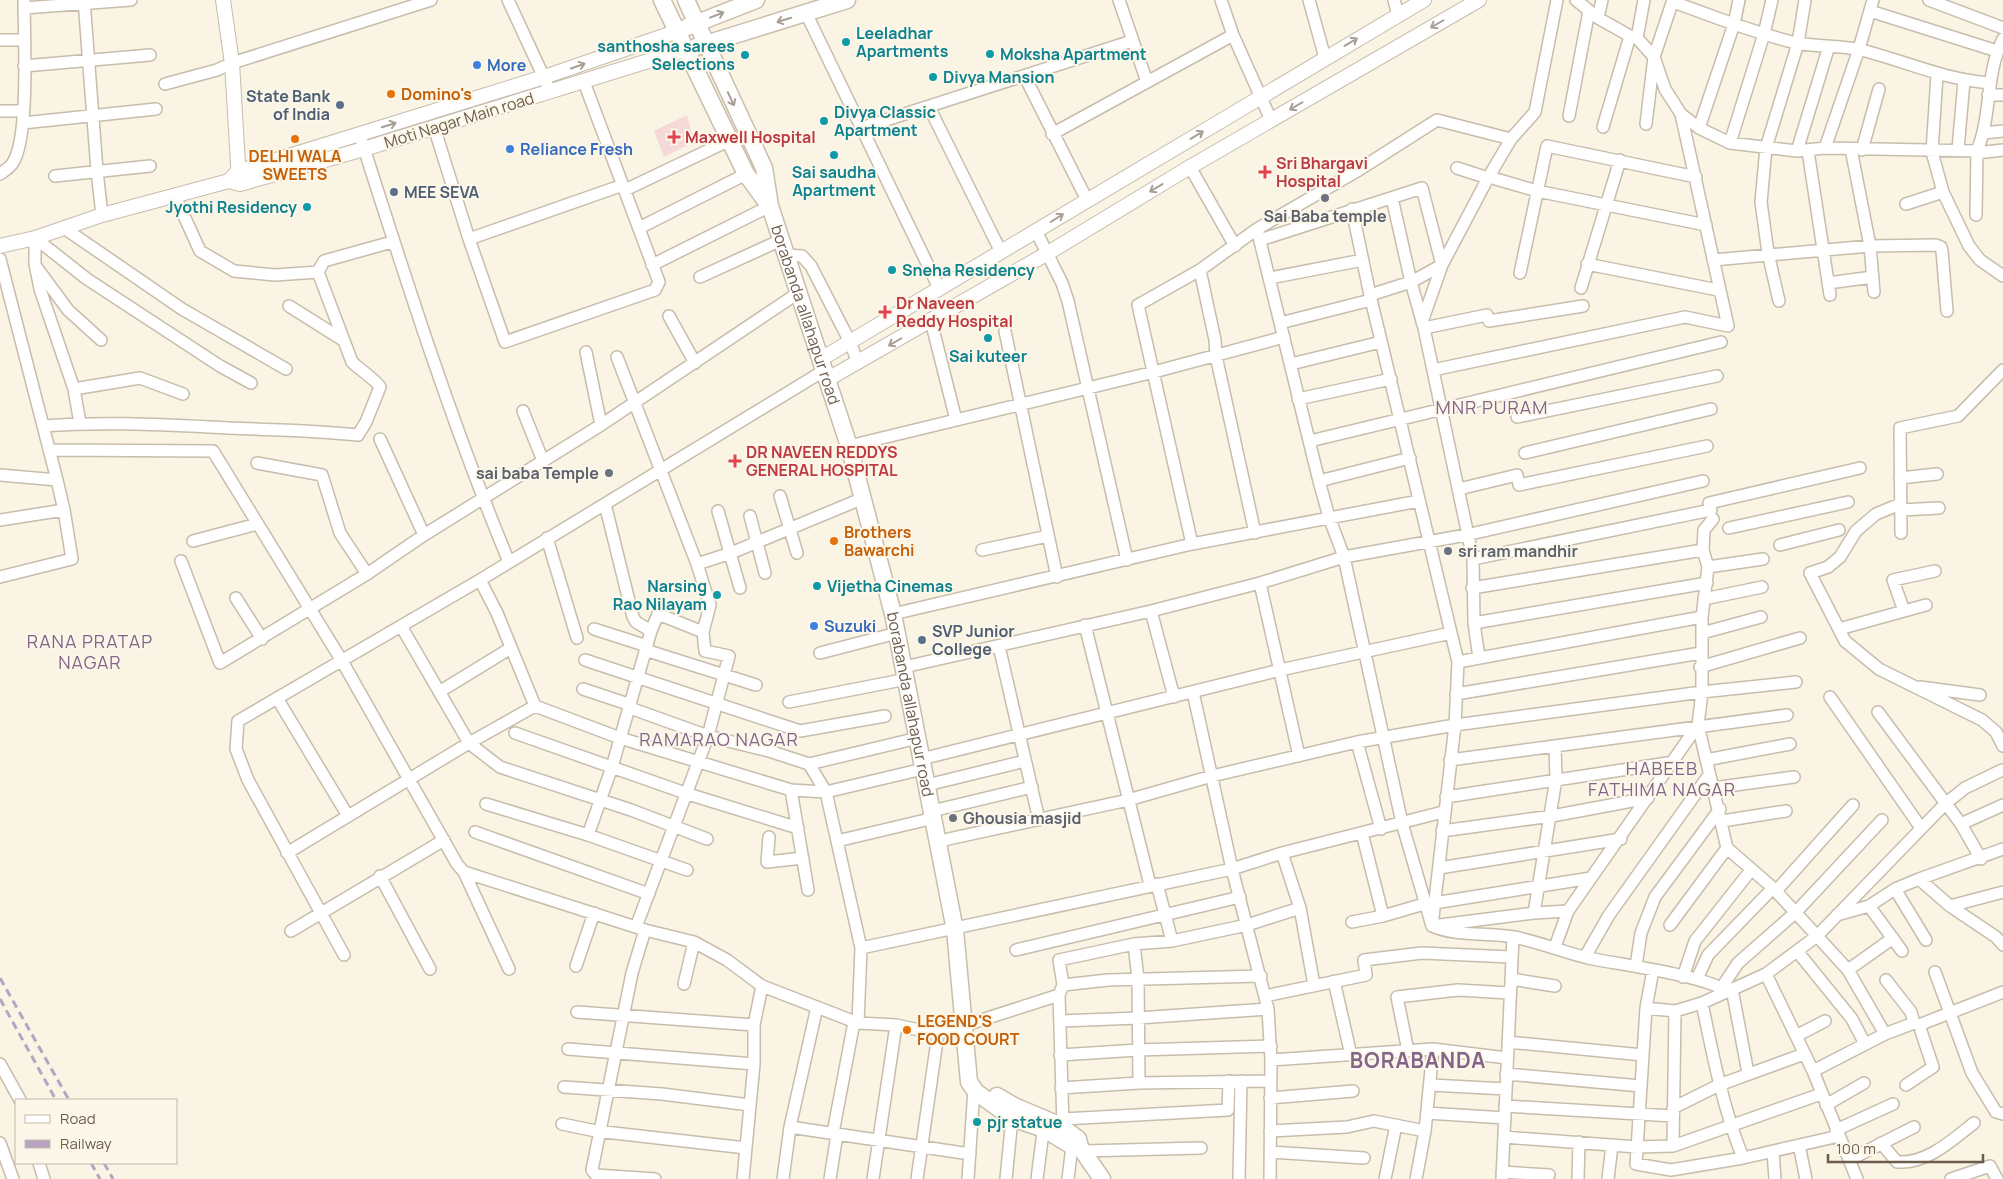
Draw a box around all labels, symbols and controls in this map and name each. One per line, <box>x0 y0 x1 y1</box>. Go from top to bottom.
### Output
one-way arrow <box>709 10 724 19</box>
one-way arrow <box>776 16 792 26</box>
one-way arrow <box>1430 20 1444 30</box>
place label: Leeladhar Apartments <box>856 22 949 62</box>
place label: santhosha sarees Selections <box>597 35 735 75</box>
marker: Leeladhar Apartments <box>840 36 852 48</box>
one-way arrow <box>1344 37 1358 47</box>
place label: Moksha Apartment <box>1000 43 1147 65</box>
marker: Moksha Apartment <box>984 48 996 60</box>
marker: santhosha sarees Selections <box>739 49 751 61</box>
place label: More <box>487 54 527 76</box>
marker: More <box>471 59 483 71</box>
one-way arrow <box>569 60 585 70</box>
place label: Divya Mansion <box>943 66 1054 88</box>
marker: Divya Mansion <box>927 71 939 83</box>
place label: Domino's <box>401 83 472 105</box>
place label: State Bank of India <box>246 85 330 125</box>
street label: Moti Nagar Main road <box>381 87 537 153</box>
marker: Domino's <box>385 88 397 100</box>
one-way arrow <box>727 91 737 106</box>
marker: State Bank of India <box>334 99 346 111</box>
place label: Divya Classic Apartment <box>834 101 936 141</box>
one-way arrow <box>1289 101 1303 111</box>
marker: Divya Classic Apartment <box>818 115 830 127</box>
one-way arrow <box>381 120 397 130</box>
place label: Maxwell Hospital <box>685 126 816 148</box>
one-way arrow <box>1189 129 1203 139</box>
marker: Maxwell Hospital <box>667 130 681 144</box>
marker: DELHI WALA SWEETS <box>289 133 301 145</box>
place label: Reliance Fresh <box>520 138 633 160</box>
marker: Reliance Fresh <box>504 143 516 155</box>
place label: DELHI WALA SWEETS <box>249 145 342 185</box>
marker: Sai saudha Apartment <box>828 149 840 161</box>
place label: Sri Bhargavi Hospital <box>1276 152 1368 192</box>
place label: Sai saudha Apartment <box>792 161 876 201</box>
marker: Sri Bhargavi Hospital <box>1258 165 1272 179</box>
place label: MEE SEVA <box>404 181 480 203</box>
one-way arrow <box>1149 184 1163 194</box>
marker: MEE SEVA <box>388 186 400 198</box>
marker: Sai Baba temple <box>1319 192 1331 204</box>
place label: Jyothi Residency <box>166 196 297 218</box>
marker: Jyothi Residency <box>301 201 313 213</box>
place label: Sai Baba temple <box>1263 205 1387 227</box>
one-way arrow <box>1050 213 1064 223</box>
street label: borabanda allahapur road <box>766 222 846 407</box>
place label: Sneha Residency <box>902 259 1035 281</box>
marker: Sneha Residency <box>886 264 898 276</box>
place label: Dr Naveen Reddy Hospital <box>896 292 1013 332</box>
marker: Dr Naveen Reddy Hospital <box>878 305 892 319</box>
marker: Sai kuteer <box>982 332 994 344</box>
one-way arrow <box>889 337 903 347</box>
place label: Sai kuteer <box>949 345 1027 367</box>
district label: MNR PURAM <box>1436 395 1548 419</box>
place label: DR NAVEEN REDDYS GENERAL HOSPITAL <box>746 441 898 481</box>
marker: DR NAVEEN REDDYS GENERAL HOSPITAL <box>728 454 742 468</box>
place label: sai baba Temple <box>476 462 599 484</box>
marker: sai baba Temple <box>603 467 615 479</box>
place label: Brothers Bawarchi <box>844 521 915 561</box>
marker: Brothers Bawarchi <box>828 535 840 547</box>
place label: sri ram mandhir <box>1458 540 1578 562</box>
marker: sri ram mandhir <box>1442 545 1454 557</box>
place label: Narsing Rao Nilayam <box>613 575 707 615</box>
place label: Vijetha Cinemas <box>827 575 953 597</box>
marker: Vijetha Cinemas <box>811 580 823 592</box>
marker: Narsing Rao Nilayam <box>711 589 723 601</box>
street label: borabanda allahapur road <box>882 610 940 799</box>
place label: Suzuki <box>824 615 876 637</box>
marker: Suzuki <box>808 620 820 632</box>
place label: SVP Junior College <box>932 620 1015 660</box>
district label: RANA PRATAP NAGAR <box>27 629 153 674</box>
marker: SVP Junior College <box>916 634 928 646</box>
district label: RAMARAO NAGAR <box>639 727 799 751</box>
district label: HABEEB FATHIMA NAGAR <box>1588 756 1736 801</box>
place label: Ghousia masjid <box>963 807 1081 829</box>
marker: Ghousia masjid <box>947 812 959 824</box>
place label: LEGEND'S FOOD COURT <box>917 1010 1020 1050</box>
marker: LEGEND'S FOOD COURT <box>901 1024 913 1036</box>
district label: BORABANDA <box>1350 1046 1486 1074</box>
legend <box>15 1099 178 1164</box>
text: Road <box>60 1108 96 1129</box>
place label: pjr statue <box>987 1111 1063 1133</box>
marker: pjr statue <box>971 1116 983 1128</box>
scale bar <box>1828 1132 1983 1164</box>
text: Railway <box>60 1133 112 1154</box>
text: 100 m <box>1836 1138 1876 1159</box>

